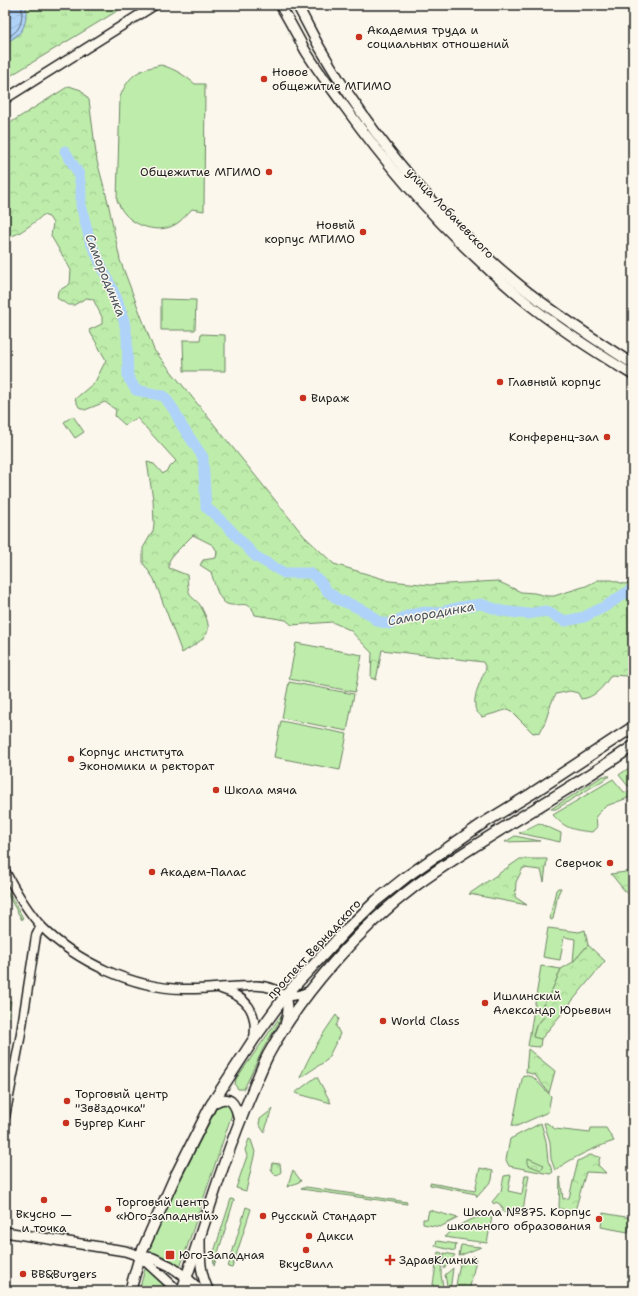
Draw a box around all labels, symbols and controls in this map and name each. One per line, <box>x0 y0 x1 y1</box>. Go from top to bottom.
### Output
place label: Академия труда и социальных отношений <box>367 22 509 52</box>
marker: Академия труда и социальных отношений <box>354 32 364 42</box>
place label: Новое общежитие МГИМО <box>272 64 391 94</box>
marker: Новое общежитие МГИМО <box>259 74 269 84</box>
place label: Общежитие МГИМО <box>140 164 261 180</box>
street label: улица Лобачевского <box>402 164 498 262</box>
marker: Общежитие МГИМО <box>264 167 274 177</box>
place label: Новый корпус МГИМО <box>264 217 355 247</box>
marker: Новый корпус МГИМО <box>358 227 368 237</box>
water label: Самородинка <box>81 231 130 319</box>
place label: Главный корпус <box>508 374 601 390</box>
marker: Главный корпус <box>495 377 505 387</box>
place label: Вираж <box>311 390 349 406</box>
marker: Вираж <box>298 393 308 403</box>
place label: Конференц-зал <box>509 429 599 445</box>
marker: Конференц-зал <box>602 432 612 442</box>
water label: Самородинка <box>386 597 476 630</box>
place label: Корпус института Экономики и ректорат <box>79 744 215 774</box>
marker: Корпус института Экономики и ректорат <box>66 754 76 764</box>
place label: Школа мяча <box>224 782 297 798</box>
marker: Школа мяча <box>211 785 221 795</box>
place label: Сверчок <box>555 855 603 871</box>
marker: Сверчок <box>605 858 615 868</box>
place label: Академ-Палас <box>160 864 246 880</box>
marker: Академ-Палас <box>147 867 157 877</box>
street label: проспект Вернадского <box>264 896 364 1002</box>
place label: Ишлинский Александр Юрьевич <box>493 988 611 1018</box>
marker: Ишлинский Александр Юрьевич <box>480 998 490 1008</box>
place label: World Class <box>391 1013 460 1029</box>
marker: World Class <box>378 1016 388 1026</box>
place label: Торговый центр "Звёздочка" <box>75 1086 169 1116</box>
marker: Торговый центр "Звёздочка" <box>62 1096 72 1106</box>
place label: Бургер Кинг <box>74 1115 146 1131</box>
marker: Бургер Кинг <box>61 1118 71 1128</box>
place label: Торговый центр «Юго-западный» <box>116 1194 219 1224</box>
marker: Вкусно — и точка <box>39 1195 49 1205</box>
marker: Торговый центр «Юго-западный» <box>103 1204 113 1214</box>
place label: Школа №875. Корпус школьного образования <box>447 1204 591 1234</box>
place label: Вкусно — и точка <box>16 1206 72 1236</box>
place label: Русский Стандарт <box>271 1208 377 1224</box>
marker: Русский Стандарт <box>258 1211 268 1221</box>
marker: Школа №875. Корпус школьного образования <box>594 1214 604 1224</box>
place label: Дикси <box>317 1228 354 1244</box>
marker: Дикси <box>304 1231 314 1241</box>
marker: ВкусВилл <box>301 1245 311 1255</box>
place label: Юго-Западная <box>179 1247 265 1263</box>
marker: Юго-Западная <box>164 1249 176 1261</box>
place label: ЗдравКлиник <box>399 1252 478 1268</box>
marker: ЗдравКлиник <box>384 1254 396 1266</box>
place label: ВкусВилл <box>279 1256 333 1272</box>
place label: BB&Burgers <box>31 1266 97 1282</box>
marker: BB&Burgers <box>18 1269 28 1279</box>

